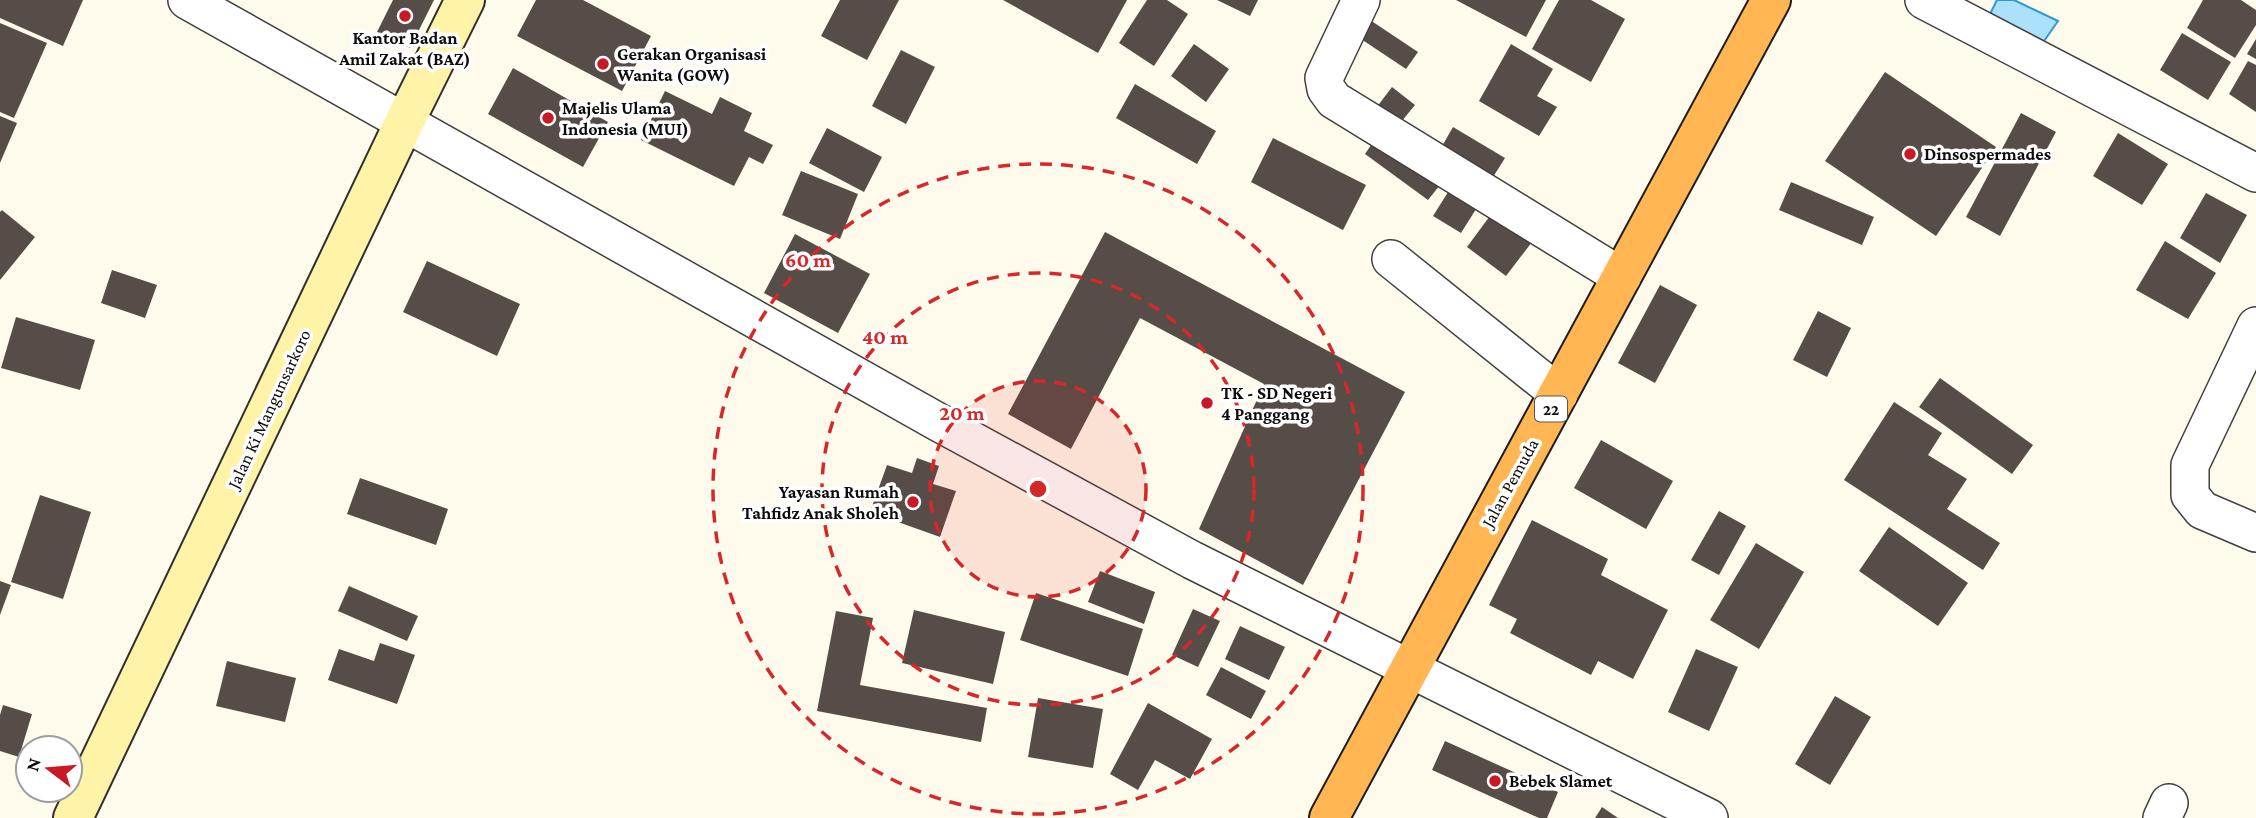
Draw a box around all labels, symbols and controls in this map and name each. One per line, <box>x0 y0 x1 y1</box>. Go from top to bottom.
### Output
marker: Kantor Badan Amil Zakat (BAZ) <box>397 8 413 24</box>
place label: Kantor Badan Amil Zakat (BAZ) <box>338 28 471 70</box>
place label: Gerakan Organisasi Wanita (GOW) <box>616 44 767 86</box>
marker: Gerakan Organisasi Wanita (GOW) <box>595 56 611 72</box>
place label: Majelis Ulama Indonesia (MUI) <box>562 98 689 140</box>
marker: Majelis Ulama Indonesia (MUI) <box>540 110 556 126</box>
place label: Dinsospermades <box>1924 144 2051 164</box>
marker: Dinsospermades <box>1902 146 1918 162</box>
text: 60 m <box>785 248 831 272</box>
text: 40 m <box>862 325 908 349</box>
street label: Jalan Ki Mangunsarkoro <box>223 326 315 493</box>
place label: TK - SD Negeri 4 Panggang <box>1221 383 1333 424</box>
marker: TK - SD Negeri 4 Panggang <box>1199 395 1215 411</box>
road number: 22 <box>1535 396 1567 422</box>
text: 20 m <box>939 401 985 425</box>
street label: Jalan Pemuda <box>1476 435 1543 533</box>
centre of rings <box>1026 477 1050 501</box>
place label: Yayasan Rumah Tahfidz Anak Sholeh <box>742 482 900 523</box>
marker: Yayasan Rumah Tahfidz Anak Sholeh <box>905 494 921 510</box>
north arrow <box>14 734 84 804</box>
text: N <box>21 755 45 774</box>
place label: Bebek Slamet <box>1509 771 1613 791</box>
marker: Bebek Slamet <box>1487 773 1503 789</box>

